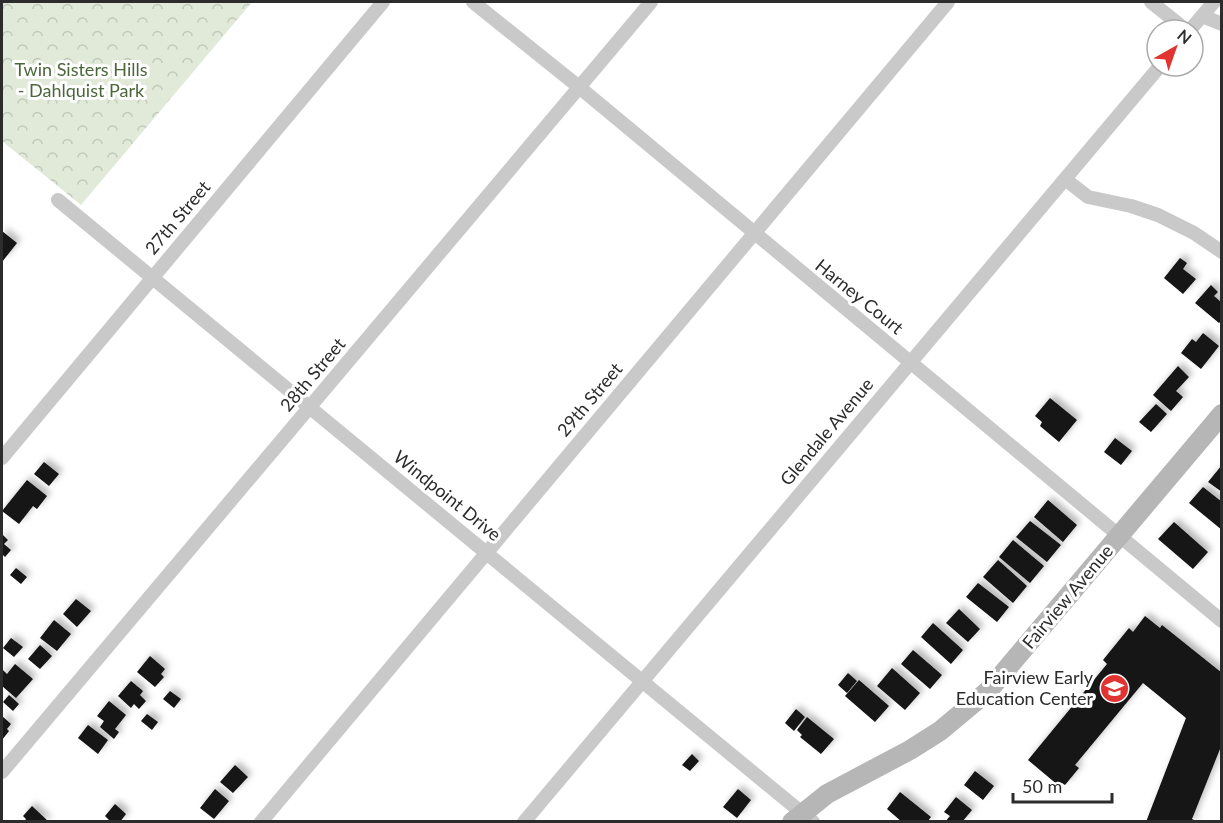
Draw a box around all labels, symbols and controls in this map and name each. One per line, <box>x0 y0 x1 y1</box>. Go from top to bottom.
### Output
north arrow <box>1145 18 1205 78</box>
text: N <box>1174 25 1196 47</box>
park label: Twin Sisters Hills - Dahlquist Park <box>15 58 148 101</box>
street label: 27th Street <box>140 176 215 259</box>
street label: Harney Court <box>811 254 908 339</box>
street label: 28th Street <box>275 333 350 416</box>
street label: 29th Street <box>552 358 627 441</box>
street label: Glendale Avenue <box>775 373 877 489</box>
street label: Windpoint Drive <box>390 445 506 545</box>
street label: Fairview Avenue <box>1017 540 1117 653</box>
place label: Fairview Early Education Center <box>956 666 1094 709</box>
school or university icon: Fairview Early Education Center <box>1098 672 1130 704</box>
scale bar <box>1013 766 1112 804</box>
text: 50 m <box>1022 775 1062 797</box>

